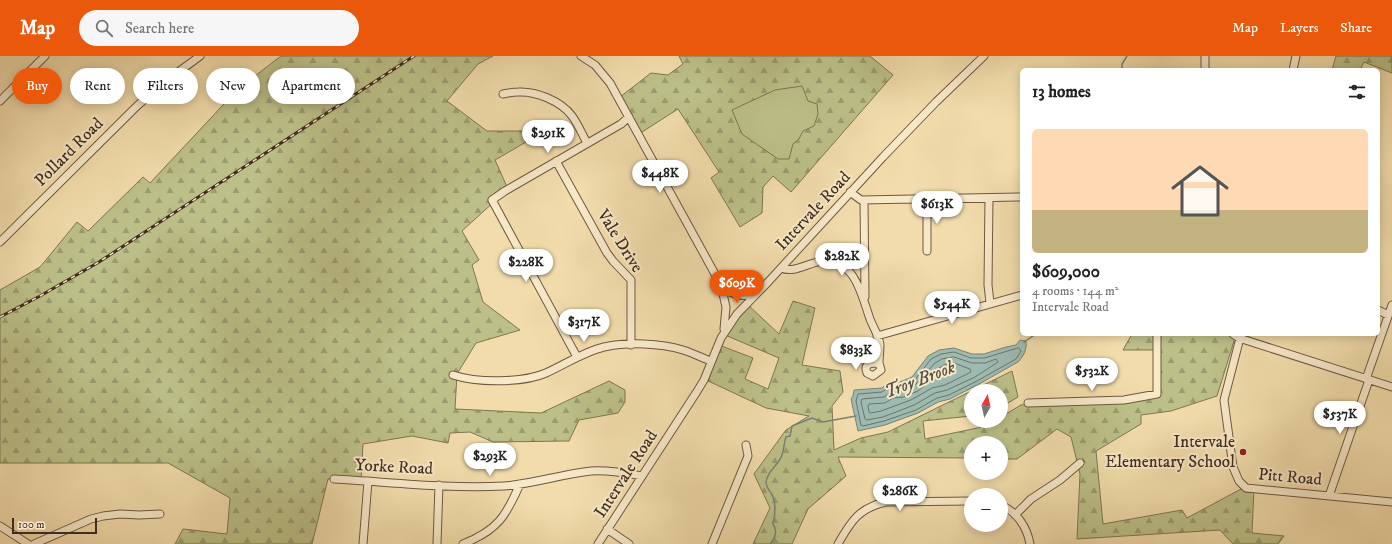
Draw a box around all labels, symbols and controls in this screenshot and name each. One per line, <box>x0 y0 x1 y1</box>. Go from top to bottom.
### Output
search box <box>79 10 359 46</box>
text: Map <box>20 17 55 40</box>
icon: search <box>93 17 115 39</box>
text: Search here <box>125 19 194 38</box>
text: Map <box>1232 19 1258 37</box>
text: Layers <box>1280 19 1318 37</box>
text: Share <box>1340 19 1372 37</box>
chip: Buy <box>12 68 62 104</box>
chip: Rent <box>70 68 125 104</box>
chip: Filters <box>133 68 198 104</box>
chip: New <box>206 68 260 104</box>
chip: Apartment <box>268 68 355 104</box>
text: 13 homes <box>1032 81 1091 103</box>
icon: filters <box>1346 81 1368 103</box>
street label: Pollard Road <box>30 112 109 191</box>
pin: $291K <box>520 120 576 154</box>
text: $291K <box>531 125 565 141</box>
icon: home <box>1164 155 1236 227</box>
pin: $448K <box>632 160 688 194</box>
text: $448K <box>641 165 679 181</box>
street label: Intervale Road <box>771 166 856 255</box>
pin: $613K <box>909 191 965 225</box>
text: $613K <box>921 196 953 212</box>
street label: Vale Drive <box>591 204 648 277</box>
pin: $282K <box>814 243 870 277</box>
text: $282K <box>824 248 860 264</box>
pin: $228K <box>498 249 554 283</box>
text: $228K <box>508 254 544 270</box>
text: $609,000 <box>1032 261 1100 283</box>
pin: $609K <box>709 270 765 304</box>
text: $609K <box>719 275 755 291</box>
text: 4 rooms · 144 m² <box>1032 283 1119 299</box>
pin: $544K <box>924 291 980 325</box>
text: $544K <box>934 296 970 312</box>
text: Intervale Road <box>1032 299 1109 315</box>
pin: $317K <box>556 309 612 343</box>
text: $317K <box>568 314 600 330</box>
pin: $833K <box>828 337 884 371</box>
text: $833K <box>840 342 872 358</box>
water label: Troy Brook <box>882 356 959 404</box>
pin: $532K <box>1064 358 1120 392</box>
text: $532K <box>1075 363 1109 379</box>
north arrow <box>964 384 1008 428</box>
map controls <box>964 384 1008 532</box>
pin: $537K <box>1312 401 1368 435</box>
text: $537K <box>1323 406 1357 422</box>
street label: Intervale Road <box>589 425 663 522</box>
place label: Intervale Elementary School <box>1105 431 1235 473</box>
button: + <box>964 436 1008 480</box>
pin: $293K <box>462 443 518 477</box>
marker: Intervale Elementary School <box>1238 447 1248 457</box>
text: $293K <box>473 448 507 464</box>
street label: Yorke Road <box>354 454 434 480</box>
street label: Pitt Road <box>1257 463 1323 491</box>
pin: $286K <box>872 478 928 512</box>
text: $286K <box>882 483 918 499</box>
button: − <box>964 488 1008 532</box>
scale bar <box>12 516 97 535</box>
text: 100 m <box>18 518 44 532</box>

